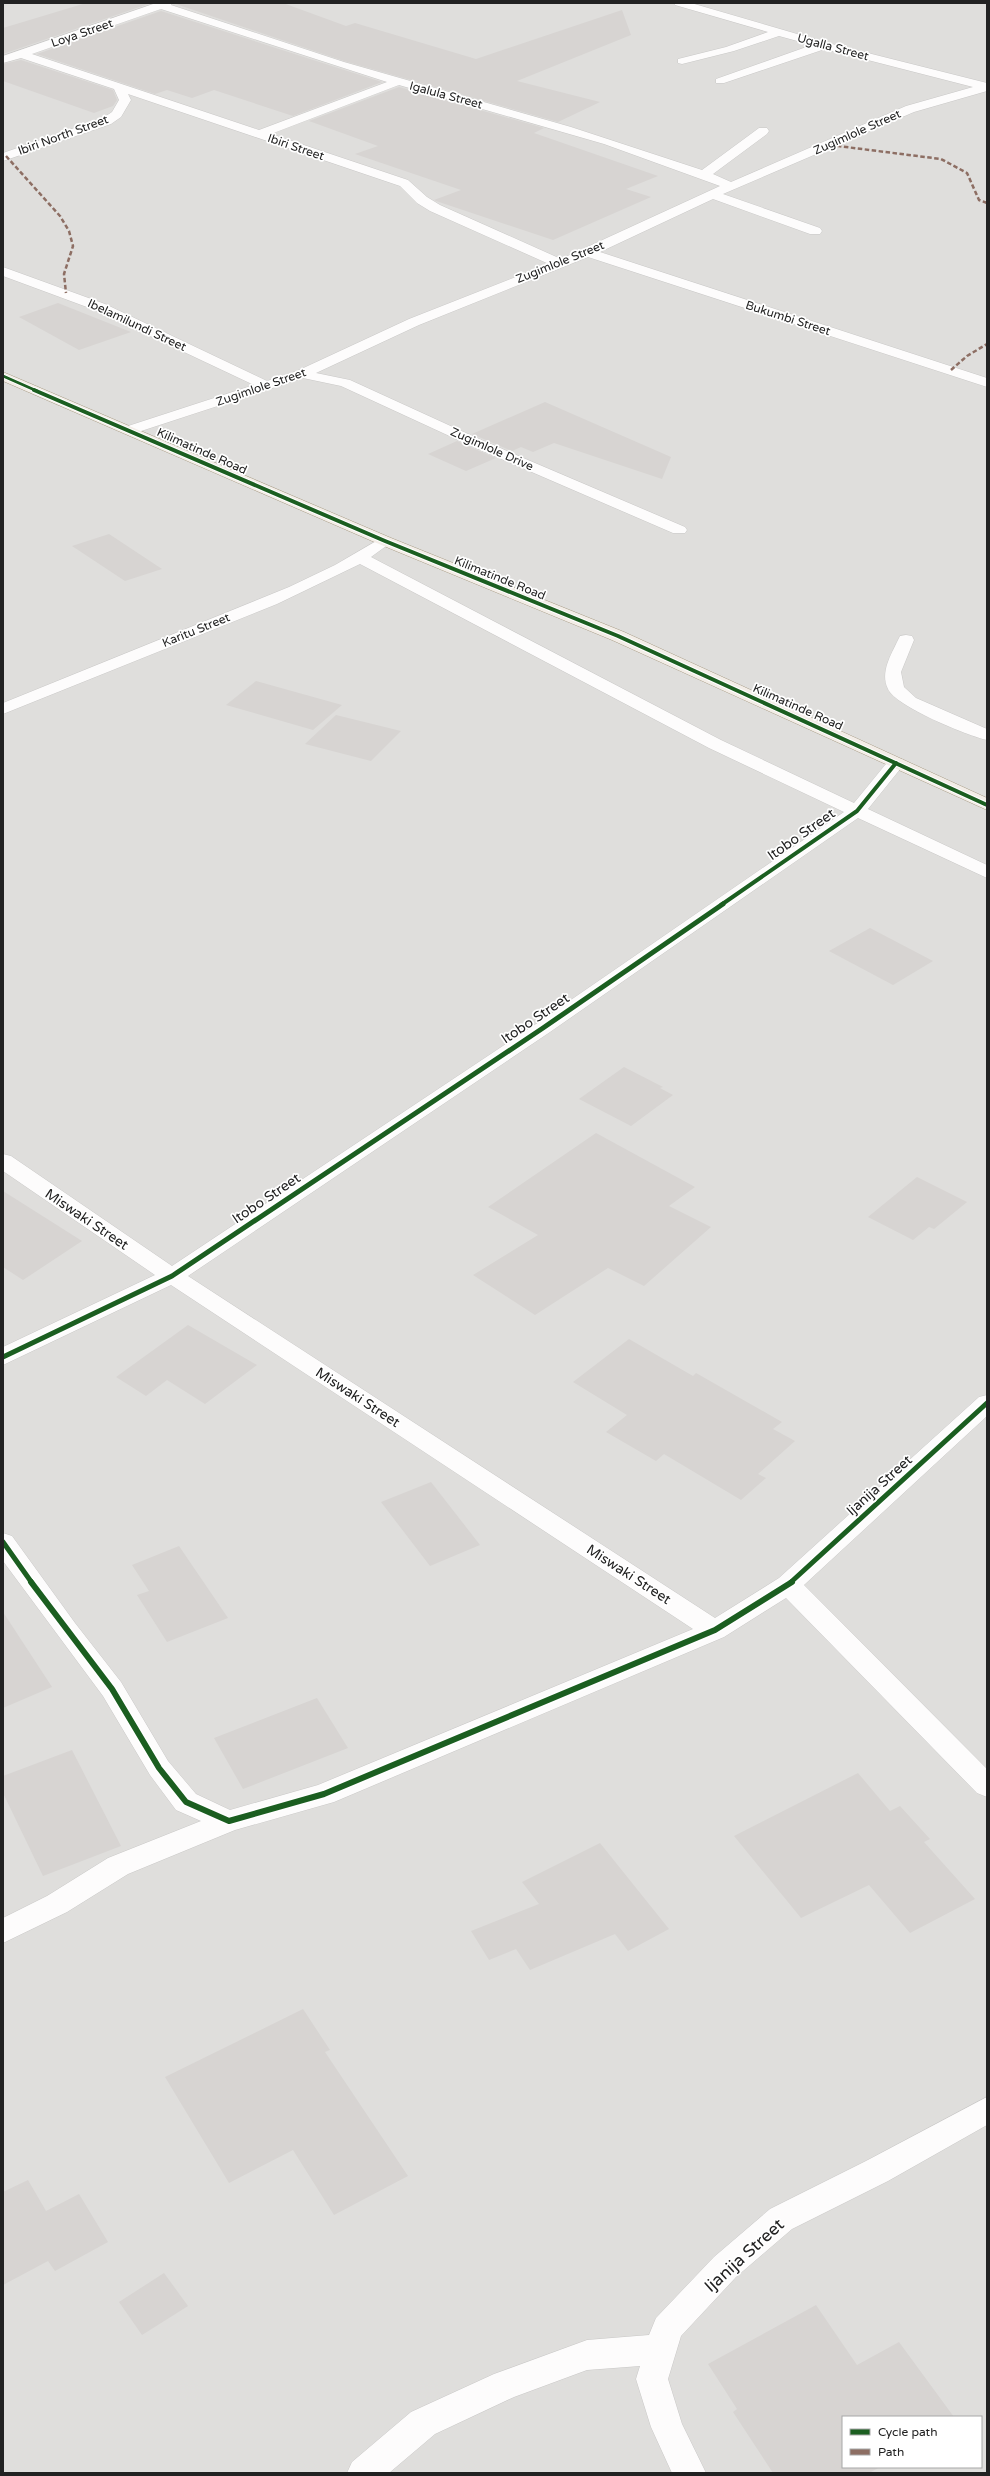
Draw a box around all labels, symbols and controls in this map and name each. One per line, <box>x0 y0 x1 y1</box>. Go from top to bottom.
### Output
street label: Loya Street <box>49 16 115 50</box>
street label: Ugalla Street <box>796 31 871 63</box>
street label: Igalula Street <box>408 79 484 112</box>
street label: Zugimlole Street <box>811 106 903 158</box>
street label: Ibiri North Street <box>16 112 111 158</box>
street label: Ibiri Street <box>266 131 326 163</box>
street label: Zugimlole Street <box>514 238 607 286</box>
street label: Ibelamilundi Street <box>86 296 189 354</box>
street label: Bukumbi Street <box>744 298 833 338</box>
street label: Zugimlole Street <box>214 365 308 409</box>
street label: Zugimlole Drive <box>448 424 536 474</box>
street label: Kilimatinde Road <box>155 425 249 477</box>
street label: Kilimatinde Road <box>452 553 548 603</box>
street label: Karitu Street <box>160 610 232 650</box>
street label: Kilimatinde Road <box>751 681 845 733</box>
street label: Itobo Street <box>764 805 839 864</box>
street label: Itobo Street <box>498 989 573 1047</box>
street label: Itobo Street <box>229 1169 304 1227</box>
street label: Miswaki Street <box>42 1185 132 1254</box>
street label: Miswaki Street <box>312 1364 404 1431</box>
street label: Ijanija Street <box>843 1451 916 1519</box>
street label: Miswaki Street <box>583 1541 675 1608</box>
street label: Ijanija Street <box>700 2214 789 2297</box>
legend <box>842 2416 982 2468</box>
text: Cycle path <box>878 2425 937 2439</box>
text: Path <box>878 2445 904 2459</box>

